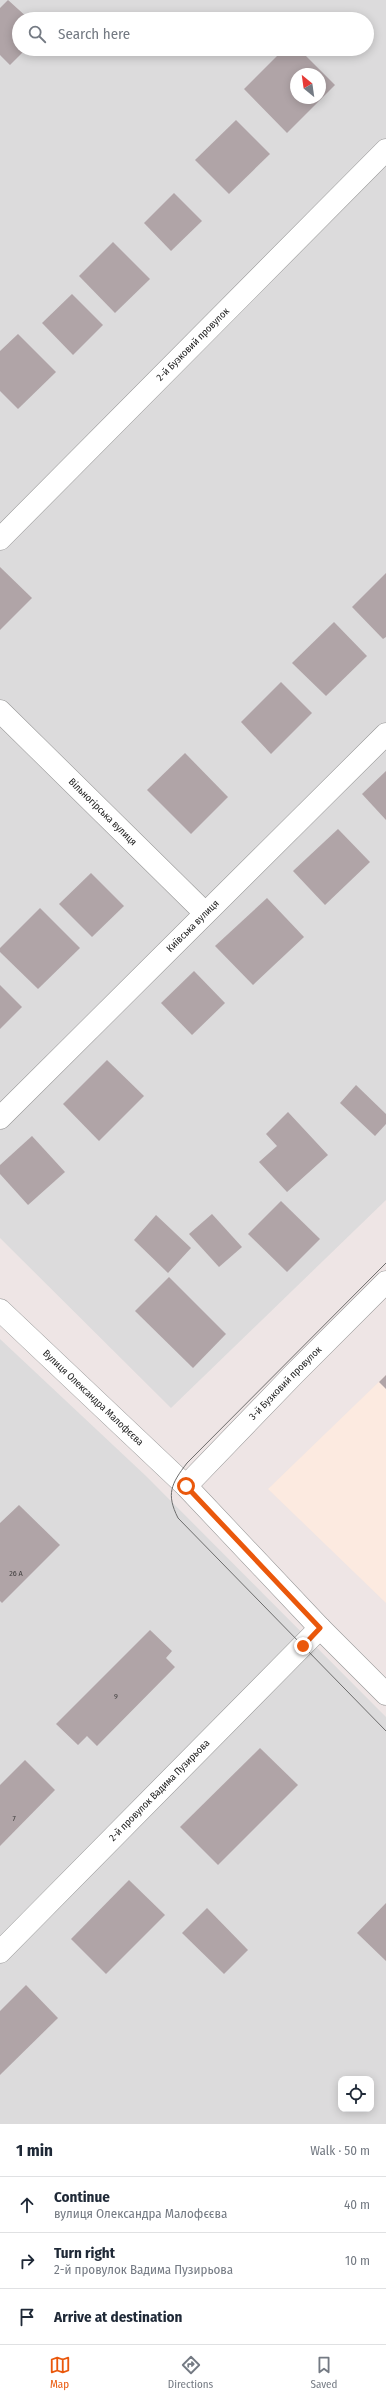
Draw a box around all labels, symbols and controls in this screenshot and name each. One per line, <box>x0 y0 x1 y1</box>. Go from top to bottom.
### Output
search box <box>12 12 374 56</box>
icon: search <box>26 23 48 45</box>
text: Search here <box>58 25 130 43</box>
north arrow <box>290 68 326 104</box>
street label: 2-й Бузковий провулок <box>154 305 232 384</box>
street label: Вільногірська вулиця <box>66 776 139 848</box>
street label: Київська вулиця <box>164 898 222 955</box>
street label: 3-й Бузковий провулок <box>247 1344 324 1423</box>
street label: Вулиця Олександра Малофєєва <box>40 1348 146 1448</box>
route start <box>177 1477 195 1495</box>
house number: 26 А <box>9 1569 24 1578</box>
route end <box>294 1637 312 1655</box>
house number: 9 <box>114 1692 118 1701</box>
street label: 2-й провулок Вадима Пузирьова <box>107 1737 212 1844</box>
house number: 7 <box>12 1814 16 1823</box>
map controls <box>338 2076 374 2112</box>
button: locate <box>338 2076 374 2112</box>
text: 1 min <box>16 2140 53 2161</box>
text: Walk · 50 m <box>310 2143 370 2158</box>
text: Continue <box>54 2188 110 2206</box>
icon: ahead <box>16 2194 38 2216</box>
text: 40 m <box>344 2197 370 2212</box>
text: вулиця Олександра Малофєєва <box>54 2206 227 2221</box>
text: Turn right <box>54 2244 115 2262</box>
icon: right <box>16 2250 38 2272</box>
text: 10 m <box>345 2253 370 2268</box>
text: 2-й провулок Вадима Пузирьова <box>54 2262 233 2277</box>
icon: arrive <box>16 2306 38 2328</box>
text: Arrive at destination <box>54 2308 182 2326</box>
tab: Map <box>49 2354 71 2391</box>
tab: Directions <box>168 2354 213 2391</box>
tab: Saved <box>311 2354 337 2391</box>

